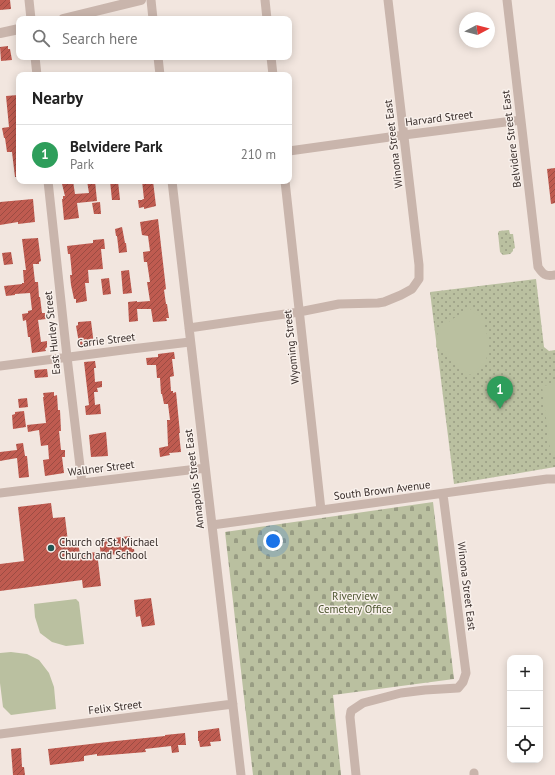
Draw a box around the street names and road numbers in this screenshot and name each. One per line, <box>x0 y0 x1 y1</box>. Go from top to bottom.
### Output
street label: Belvidere Street East <box>498 89 524 188</box>
street label: Winona Street East <box>381 99 405 189</box>
street label: Harvard Street <box>404 107 474 129</box>
street label: East Hurley Street <box>41 290 63 376</box>
street label: Wyoming Street <box>280 309 302 385</box>
street label: Carrie Street <box>76 329 136 351</box>
street label: Annapolis Street East <box>181 428 207 530</box>
street label: Wallner Street <box>67 457 135 479</box>
street label: South Brown Avenue <box>333 477 432 503</box>
street label: Winona Street East <box>455 541 479 631</box>
street label: Felix Street <box>87 697 143 717</box>

